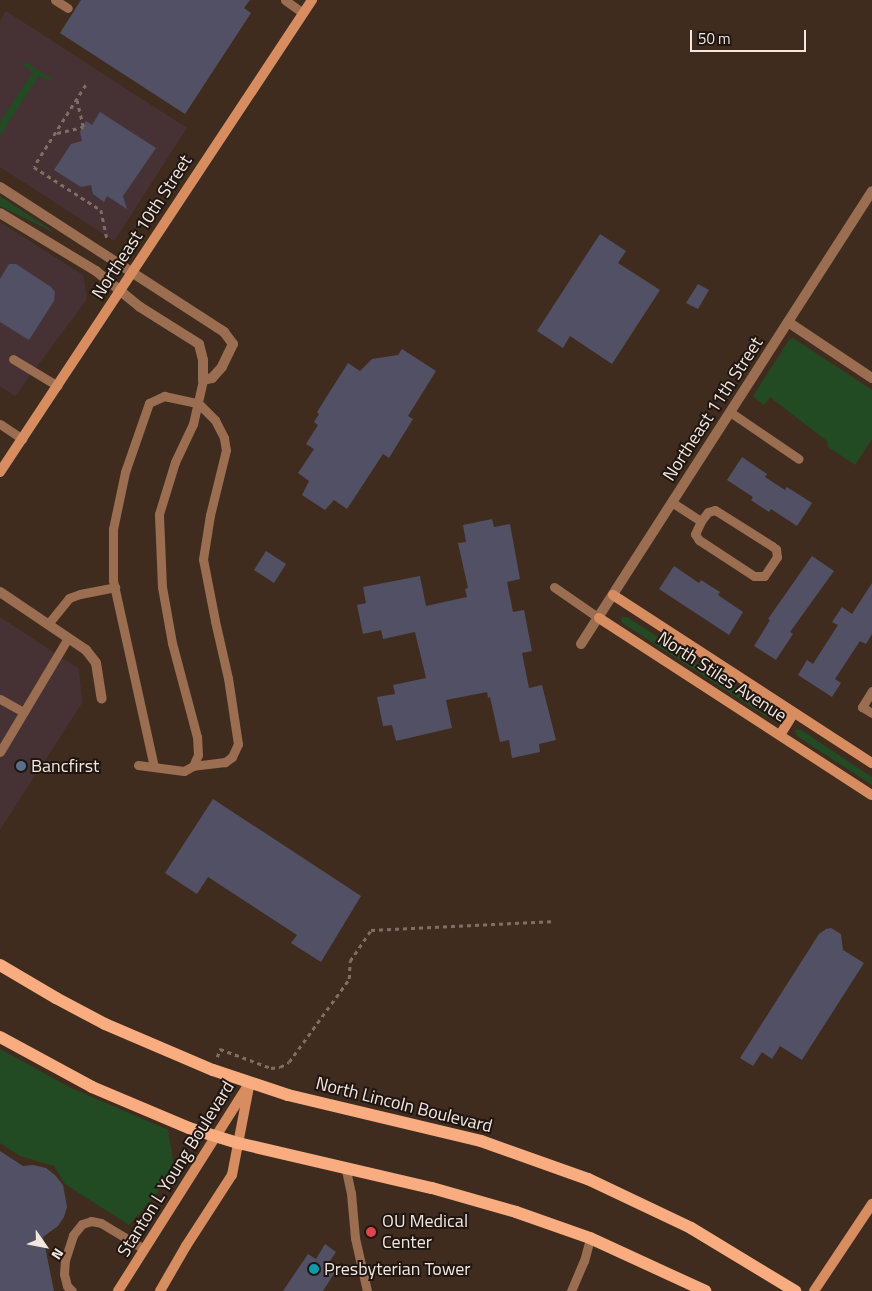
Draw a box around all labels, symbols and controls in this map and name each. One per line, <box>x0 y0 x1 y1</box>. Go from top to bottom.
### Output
scale bar <box>692 20 808 52</box>
text: 50 m <box>698 27 731 50</box>
street label: Northeast 10th Street <box>87 151 197 303</box>
street label: Northeast 11th Street <box>658 333 768 485</box>
street label: North Stiles Avenue <box>653 627 791 727</box>
place label: Bancfirst <box>31 755 99 777</box>
marker: Bancfirst <box>15 760 27 772</box>
street label: North Lincoln Boulevard <box>313 1073 495 1137</box>
street label: Stanton L Young Boulevard <box>113 1077 239 1261</box>
place label: OU Medical Center <box>382 1211 468 1254</box>
north arrow <box>20 1221 70 1271</box>
marker: OU Medical Center <box>364 1225 378 1239</box>
text: N <box>47 1245 69 1264</box>
place label: Presbyterian Tower <box>324 1258 471 1280</box>
marker: Presbyterian Tower <box>308 1263 320 1275</box>

